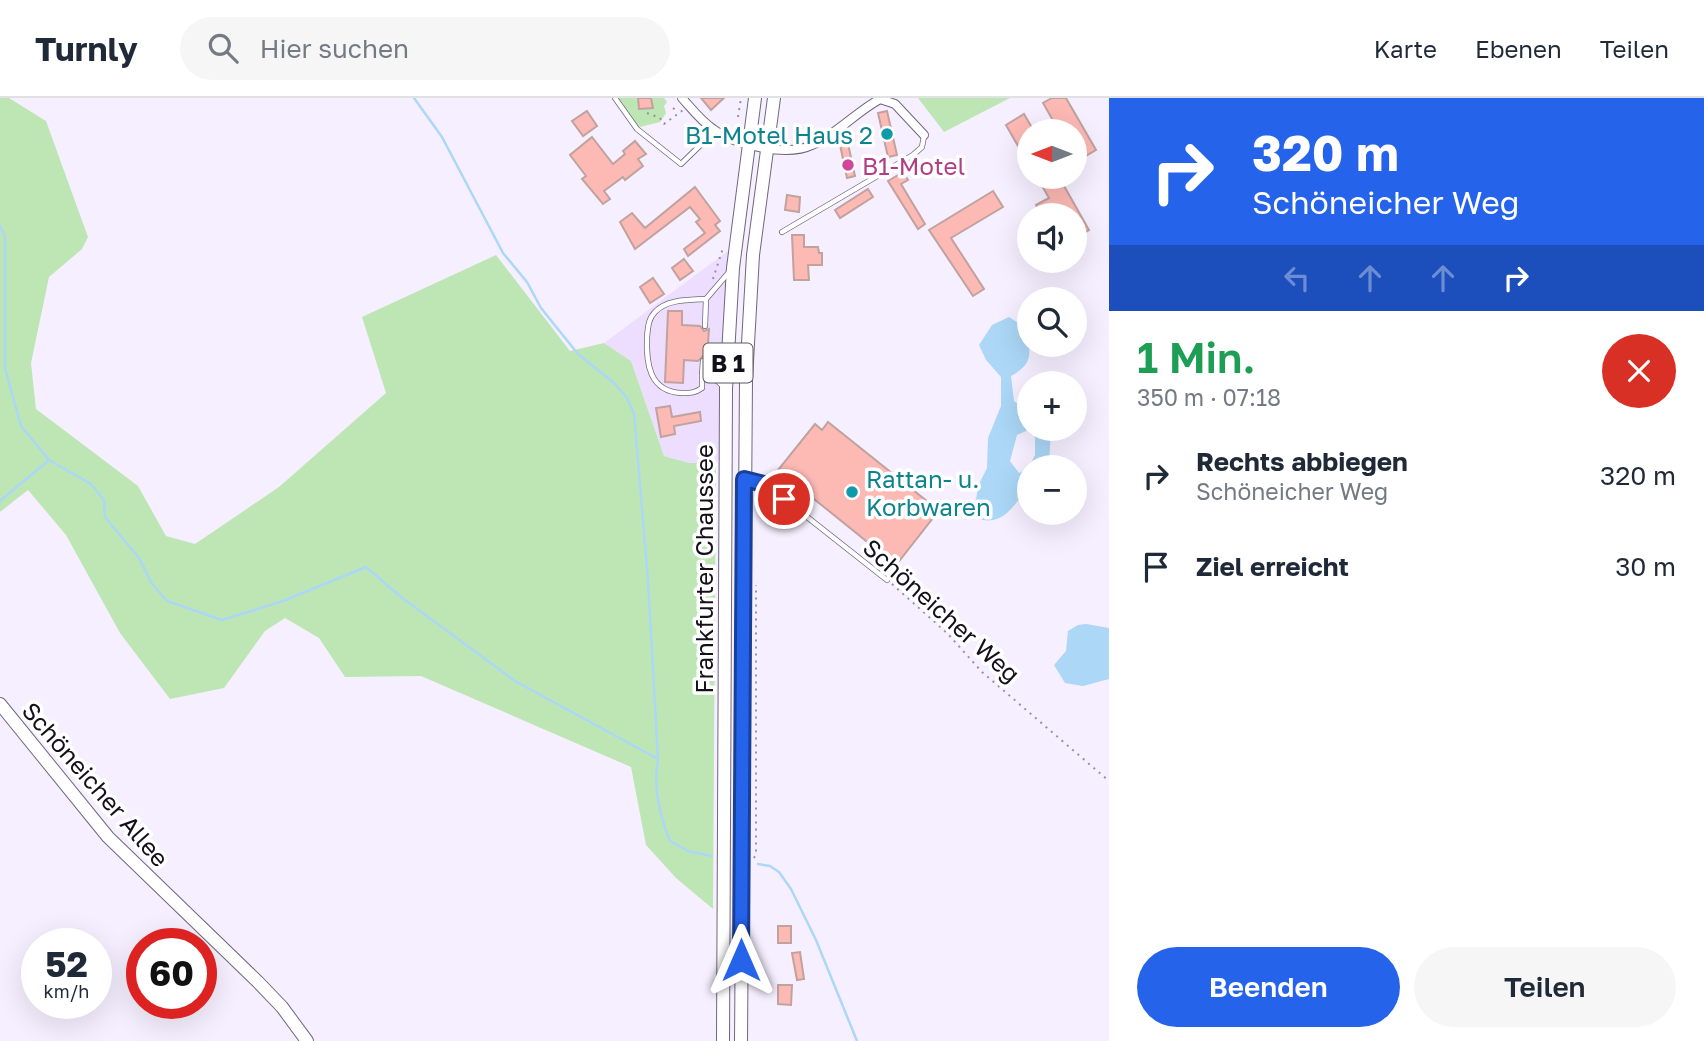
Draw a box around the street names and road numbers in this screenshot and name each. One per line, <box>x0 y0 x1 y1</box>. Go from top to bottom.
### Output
road number: B 1 <box>704 344 752 382</box>
street label: Frankfurter Chaussee <box>689 444 718 694</box>
street label: Schöneicher Weg <box>858 532 1026 688</box>
street label: Schöneicher Allee <box>17 696 175 872</box>

